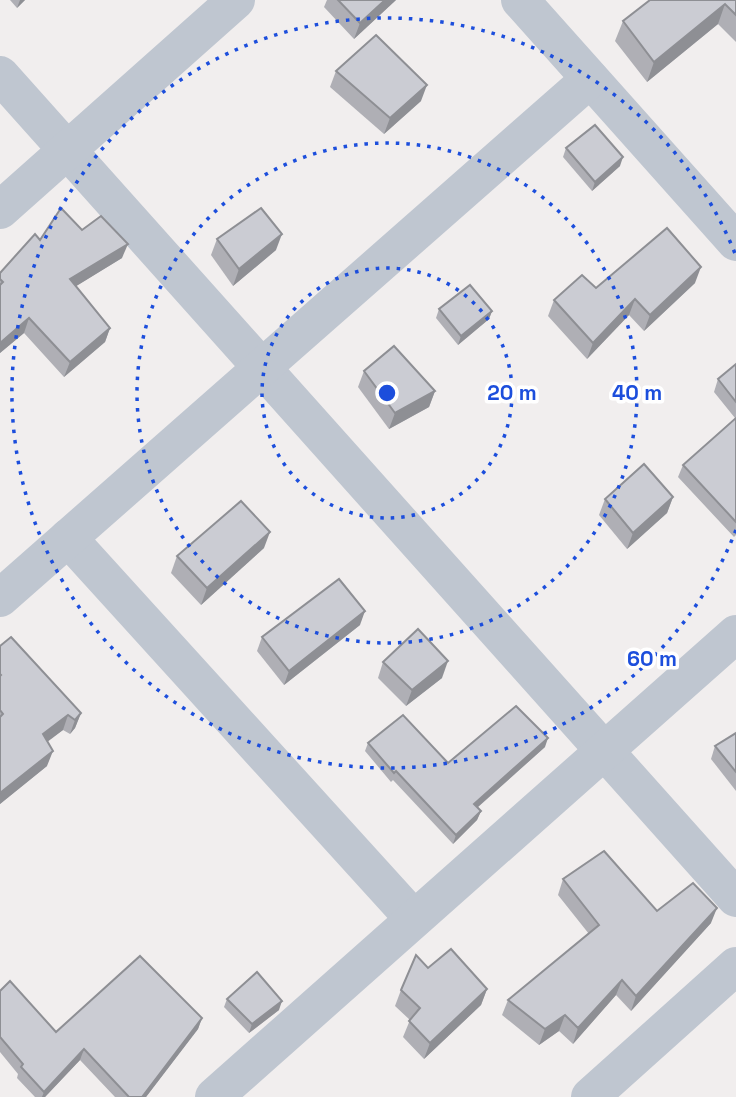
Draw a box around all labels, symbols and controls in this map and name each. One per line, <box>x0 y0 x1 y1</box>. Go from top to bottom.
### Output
text: 20 m <box>487 379 537 406</box>
text: 40 m <box>612 379 662 406</box>
centre of rings <box>375 381 399 405</box>
text: 60 m <box>627 645 677 672</box>

